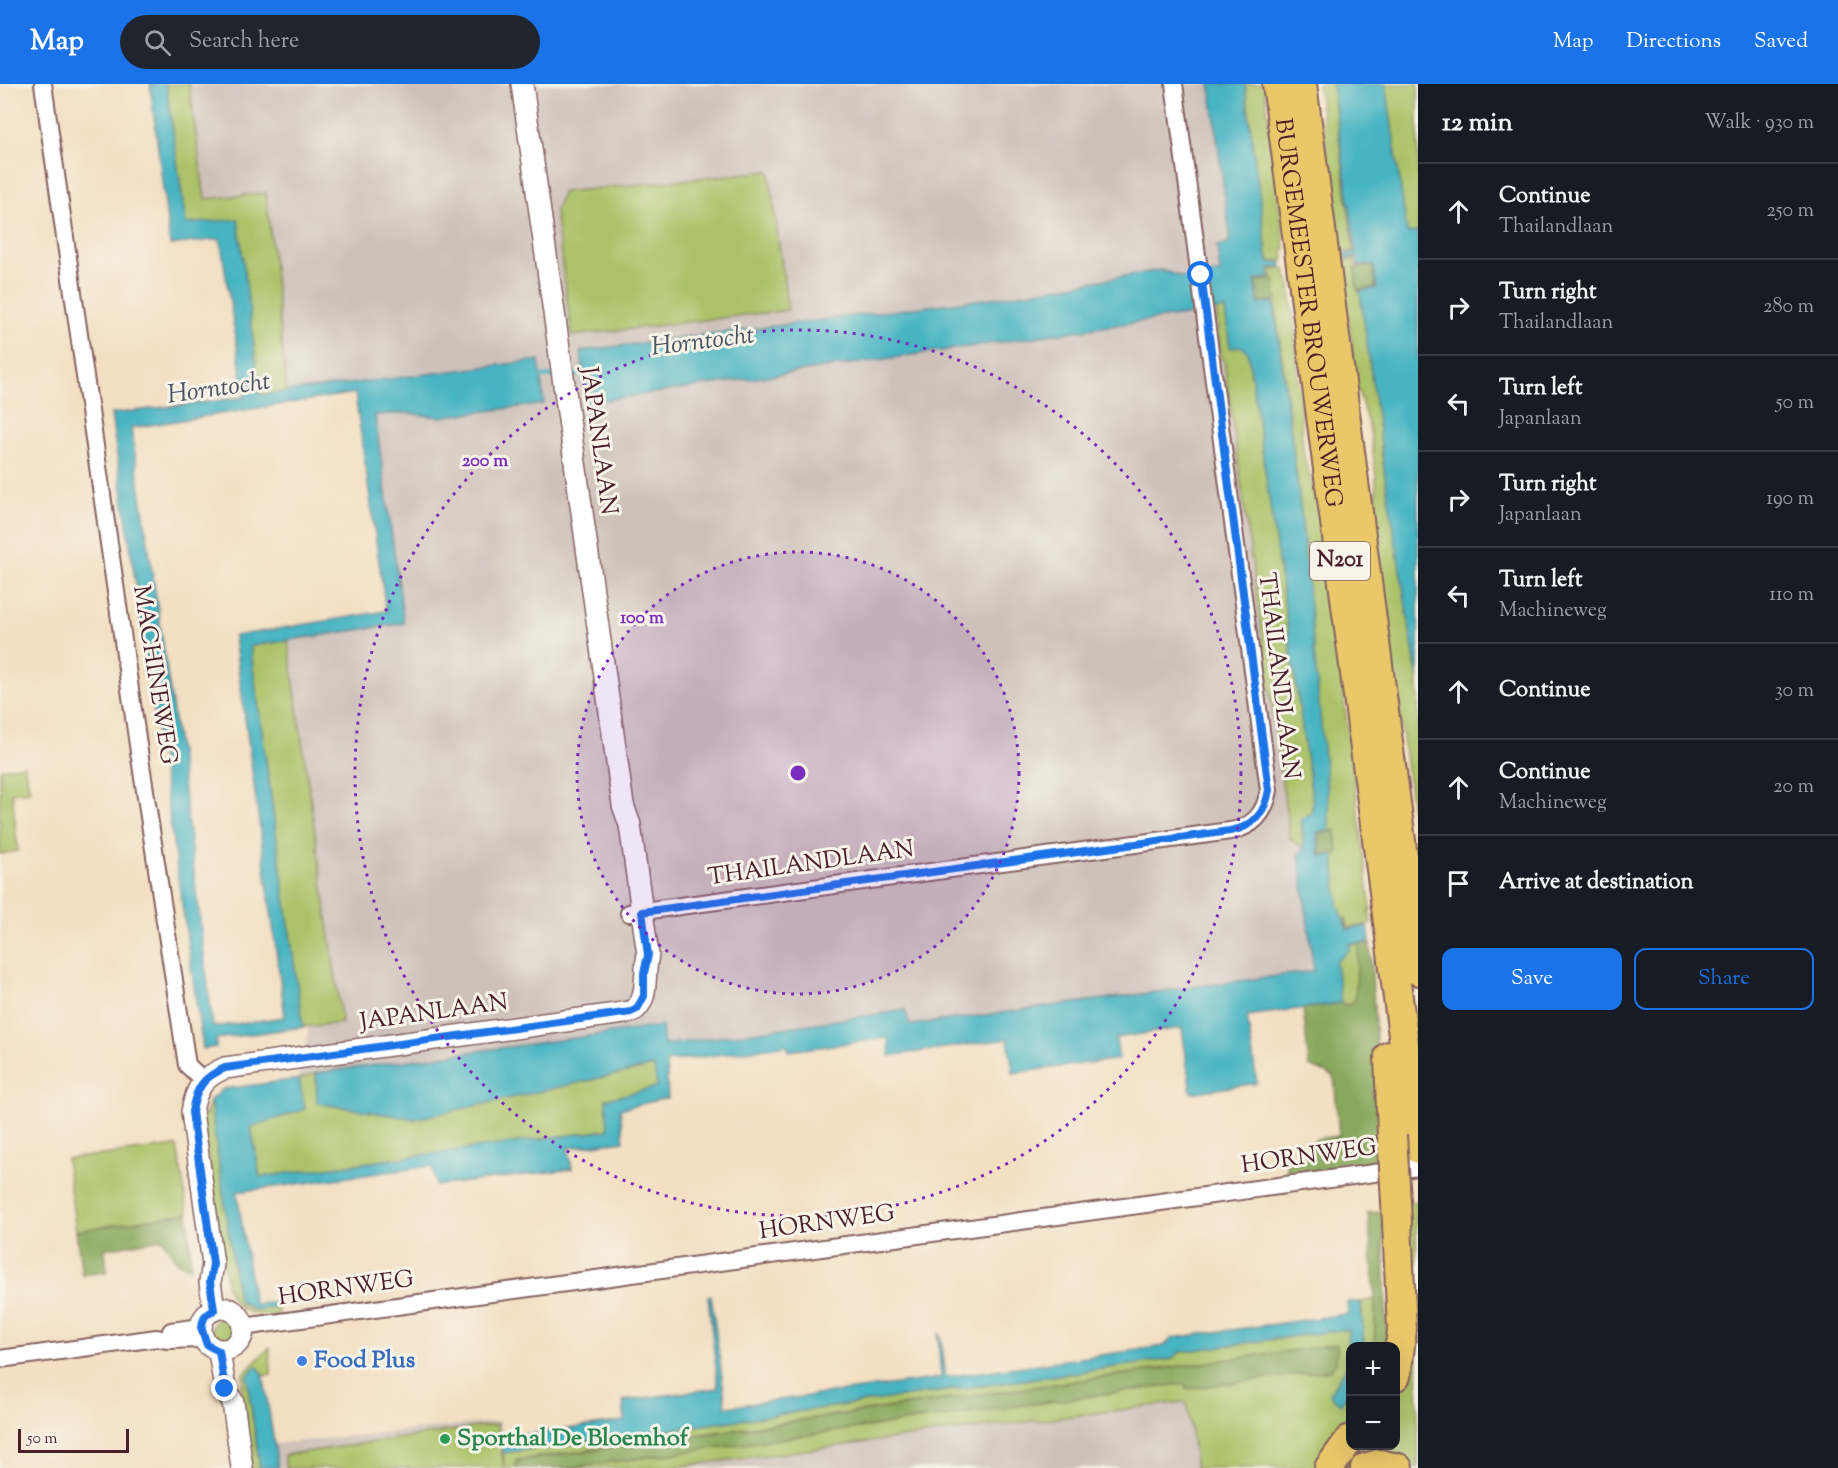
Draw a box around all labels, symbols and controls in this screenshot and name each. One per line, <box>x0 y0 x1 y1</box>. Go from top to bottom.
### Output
search box <box>120 15 540 69</box>
text: Map <box>30 22 84 62</box>
icon: search <box>141 26 174 59</box>
text: Search here <box>189 26 299 58</box>
text: Map <box>1553 27 1593 57</box>
text: Directions <box>1626 27 1721 57</box>
text: Saved <box>1754 27 1808 57</box>
text: 12 min <box>1442 105 1513 142</box>
text: Walk · 930 m <box>1705 109 1814 138</box>
street label: BURGEMEESTER BROUWERWEG <box>1265 116 1350 510</box>
text: Continue <box>1499 181 1590 213</box>
icon: ahead <box>1442 195 1475 228</box>
text: 250 m <box>1766 197 1814 226</box>
text: Thailandlaan <box>1499 213 1613 242</box>
route start <box>1187 261 1213 287</box>
text: Turn right <box>1499 277 1596 309</box>
icon: right <box>1442 291 1475 324</box>
text: 280 m <box>1763 293 1814 322</box>
text: Thailandlaan <box>1499 309 1613 338</box>
water label: Horntocht <box>649 317 757 367</box>
water label: Horntocht <box>165 363 273 415</box>
street label: JAPANLAAN <box>571 363 625 517</box>
text: Turn left <box>1499 373 1582 405</box>
icon: left <box>1442 387 1475 420</box>
text: 50 m <box>1776 389 1814 418</box>
text: Japanlaan <box>1499 405 1582 434</box>
text: 200 m <box>462 449 508 475</box>
text: Turn right <box>1499 469 1596 501</box>
icon: right <box>1442 483 1475 516</box>
text: 190 m <box>1766 485 1814 514</box>
text: Japanlaan <box>1499 501 1582 530</box>
road number: N201 <box>1310 542 1370 580</box>
text: Turn left <box>1499 565 1582 597</box>
street label: THAILANDLAAN <box>1248 571 1308 781</box>
icon: left <box>1442 579 1475 612</box>
text: 110 m <box>1769 581 1814 610</box>
street label: MACHINEWEG <box>123 583 185 767</box>
text: Machineweg <box>1499 597 1607 626</box>
text: 100 m <box>620 606 664 632</box>
icon: ahead <box>1442 675 1475 708</box>
text: Continue <box>1499 675 1590 707</box>
text: 30 m <box>1775 677 1814 706</box>
text: Continue <box>1499 757 1590 789</box>
centre of rings <box>788 763 808 783</box>
icon: ahead <box>1442 771 1475 804</box>
text: 20 m <box>1773 773 1814 802</box>
text: Machineweg <box>1499 789 1607 818</box>
street label: THAILANDLAAN <box>706 833 916 895</box>
icon: arrive <box>1442 867 1475 900</box>
text: Arrive at destination <box>1499 867 1694 899</box>
button: Save <box>1442 948 1622 1010</box>
button: Share <box>1634 948 1814 1010</box>
street label: JAPANLAAN <box>356 986 510 1040</box>
street label: HORNWEG <box>1239 1131 1379 1183</box>
street label: HORNWEG <box>757 1197 897 1249</box>
street label: HORNWEG <box>276 1263 416 1315</box>
map controls <box>1346 1342 1400 1450</box>
button: + <box>1346 1342 1400 1396</box>
place label: Food Plus <box>314 1344 415 1378</box>
marker: Food Plus <box>295 1354 309 1368</box>
route end <box>211 1375 237 1401</box>
button: − <box>1346 1396 1400 1450</box>
place label: Sporthal De Bloemhof <box>457 1422 690 1456</box>
scale bar <box>18 1426 129 1454</box>
text: 50 m <box>27 1428 58 1451</box>
marker: Sporthal De Bloemhof <box>438 1432 452 1446</box>

